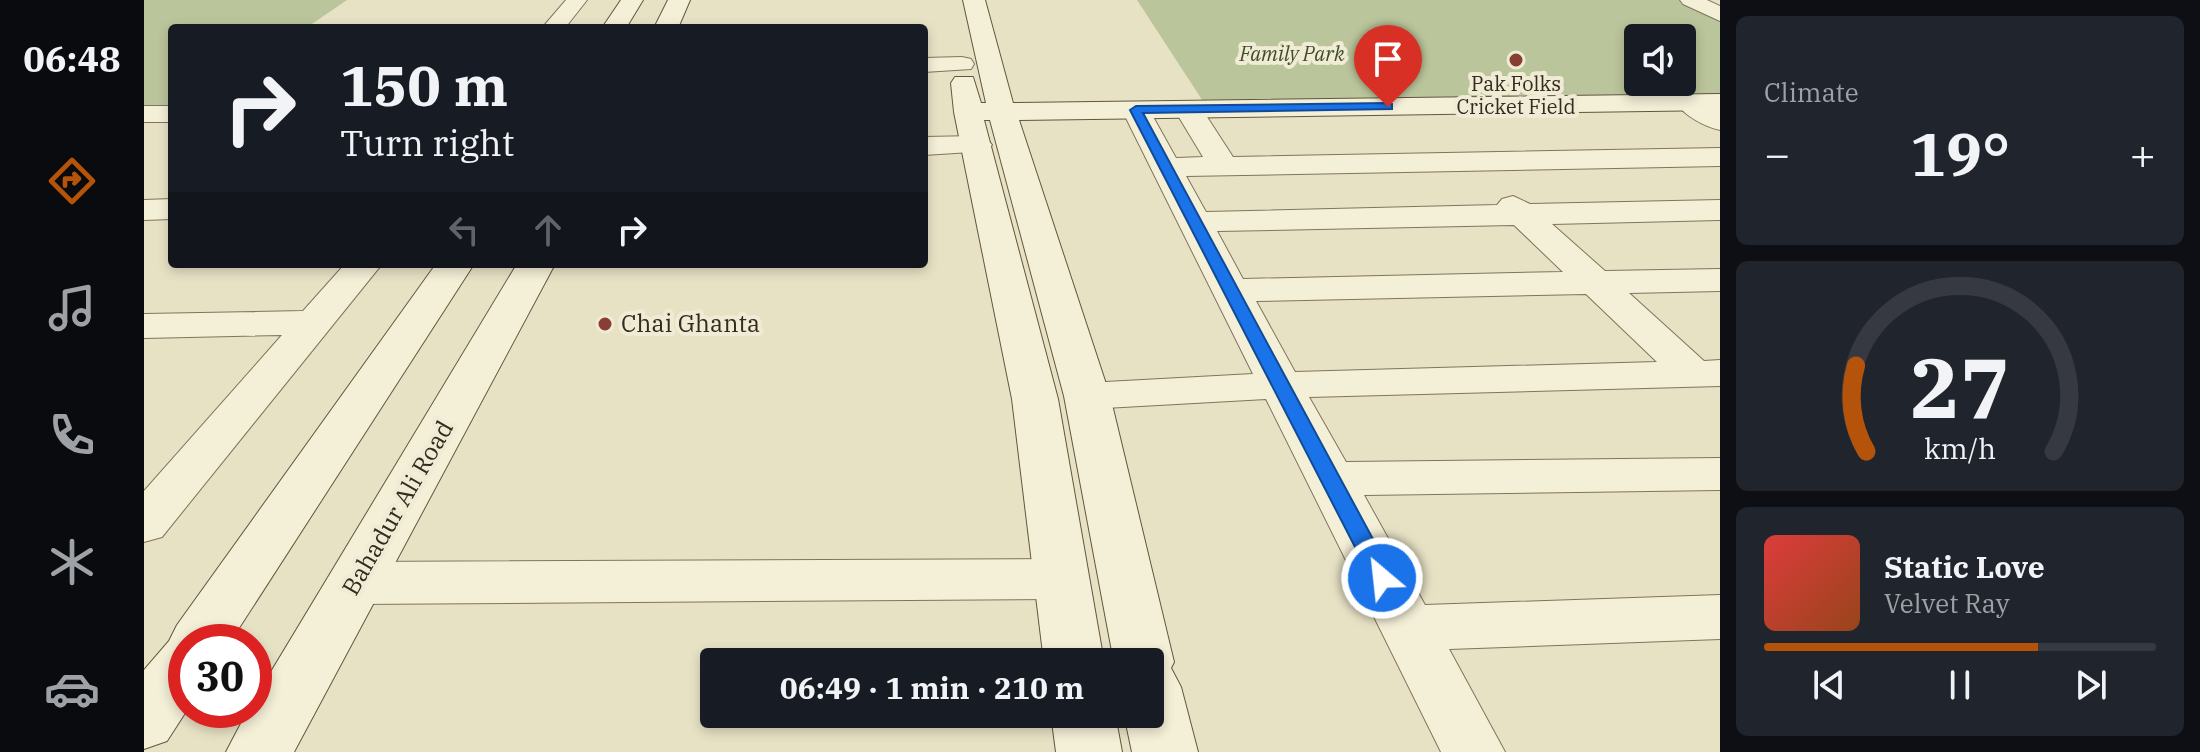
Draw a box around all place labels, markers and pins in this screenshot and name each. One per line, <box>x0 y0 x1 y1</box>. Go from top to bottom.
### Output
pin <box>1354 25 1422 107</box>
marker: Pak Folks Cricket Field <box>1507 51 1525 69</box>
place label: Pak Folks Cricket Field <box>1456 70 1576 120</box>
place label: Chai Ghanta <box>621 307 760 339</box>
marker: Chai Ghanta <box>596 315 614 333</box>

